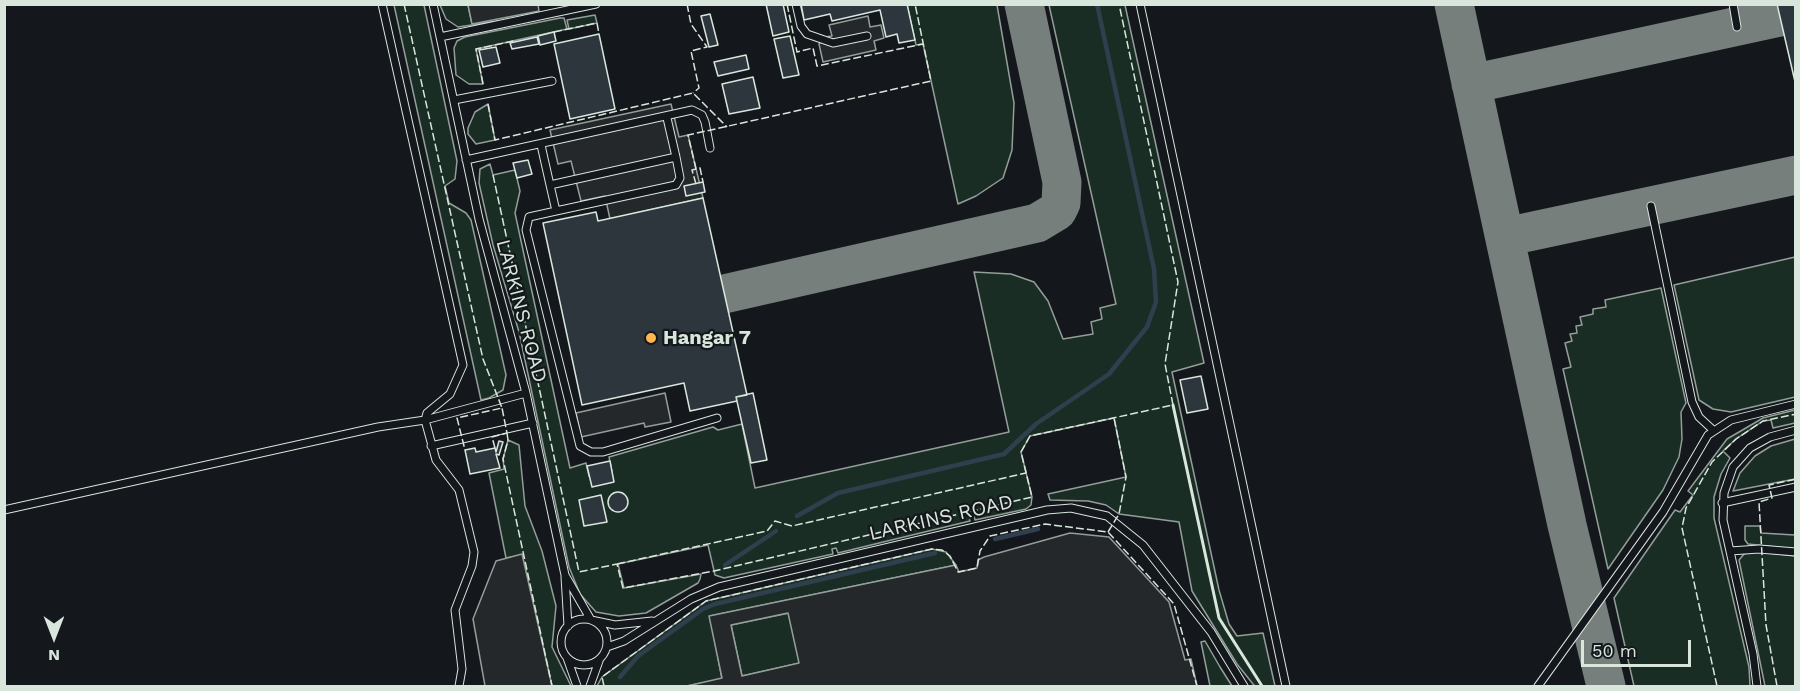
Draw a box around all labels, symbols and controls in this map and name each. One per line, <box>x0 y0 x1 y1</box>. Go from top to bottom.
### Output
street label: LARKINS ROAD <box>490 237 552 385</box>
place label: Hangar 7 <box>663 326 751 350</box>
marker: Hangar 7 <box>644 331 658 345</box>
street label: LARKINS ROAD <box>867 490 1015 546</box>
north arrow <box>24 607 84 667</box>
scale bar <box>1584 628 1694 666</box>
text: 50 m <box>1592 640 1637 661</box>
text: N <box>48 646 60 665</box>

